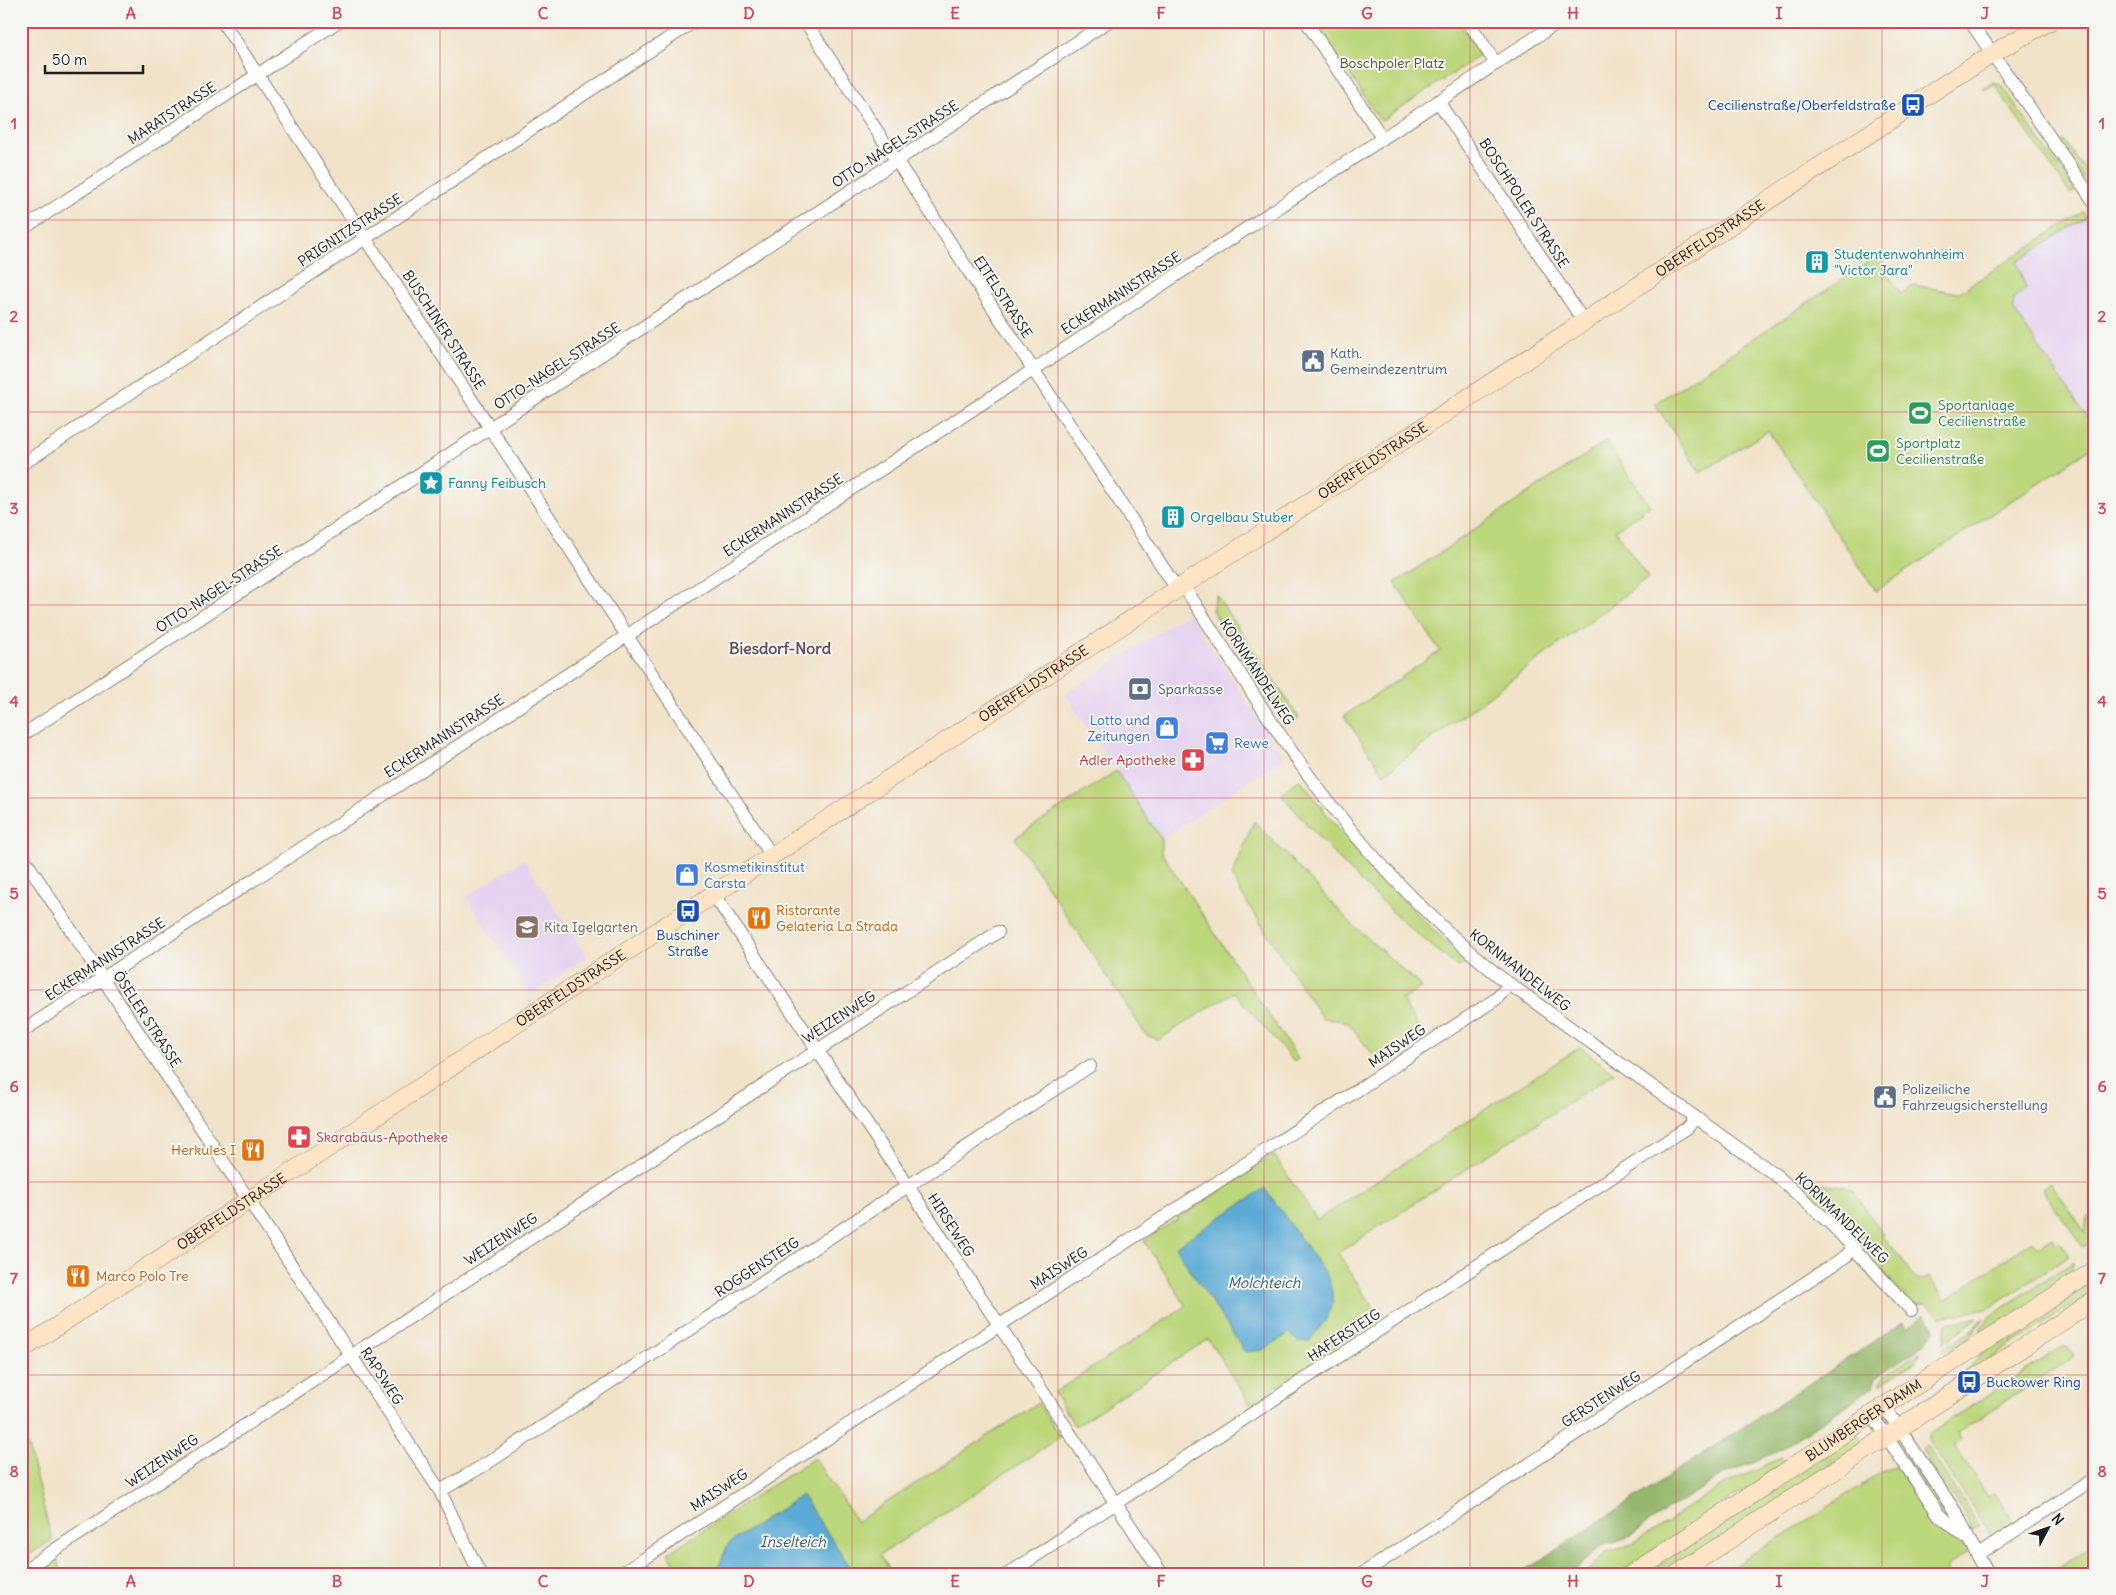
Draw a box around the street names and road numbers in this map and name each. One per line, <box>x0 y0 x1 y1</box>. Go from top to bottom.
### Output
street label: MARATSTRASSE <box>124 78 220 148</box>
street label: OTTO-NAGEL-STRASSE <box>828 96 962 192</box>
street label: BOSCHPOLER STRASSE <box>1475 135 1573 271</box>
street label: PRIGNITZSTRASSE <box>294 189 406 271</box>
street label: OBERFELDSTRASSE <box>1652 196 1768 281</box>
street label: ECKERMANNSTRASSE <box>1058 247 1184 339</box>
street label: EITELSTRASSE <box>970 253 1036 341</box>
street label: BUSCHINER STRASSE <box>399 267 489 393</box>
street label: OTTO-NAGEL-STRASSE <box>490 318 624 414</box>
street label: OBERFELDSTRASSE <box>1314 418 1431 503</box>
street label: ECKERMANNSTRASSE <box>720 469 846 561</box>
street label: OTTO-NAGEL-STRASSE <box>152 541 286 637</box>
street label: KORNMANDELWEG <box>1216 615 1298 729</box>
street label: OBERFELDSTRASSE <box>975 641 1092 726</box>
street label: ECKERMANNSTRASSE <box>381 690 507 782</box>
street label: ECKERMANNSTRASSE <box>42 913 168 1005</box>
street label: KORNMANDELWEG <box>1466 925 1574 1015</box>
street label: OBERFELDSTRASSE <box>512 946 629 1031</box>
street label: ÖSELER STRASSE <box>109 967 185 1071</box>
street label: WEIZENWEG <box>799 987 879 1047</box>
street label: MAISWEG <box>1365 1020 1429 1072</box>
street label: OBERFELDSTRASSE <box>173 1169 290 1254</box>
street label: KORNMANDELWEG <box>1791 1169 1893 1267</box>
street label: HIRSEWEG <box>924 1190 978 1260</box>
street label: WEIZENWEG <box>461 1209 541 1269</box>
street label: ROGGENSTEIG <box>711 1233 803 1301</box>
street label: MAISWEG <box>1027 1243 1091 1293</box>
street label: HAFERSTEIG <box>1304 1305 1384 1365</box>
street label: RAPSWEG <box>357 1344 407 1408</box>
street label: GERSTENWEG <box>1558 1367 1644 1431</box>
street label: BLUMBERGER DAMM <box>1802 1375 1925 1465</box>
street label: WEIZENWEG <box>122 1430 202 1492</box>
street label: MAISWEG <box>687 1465 751 1515</box>

